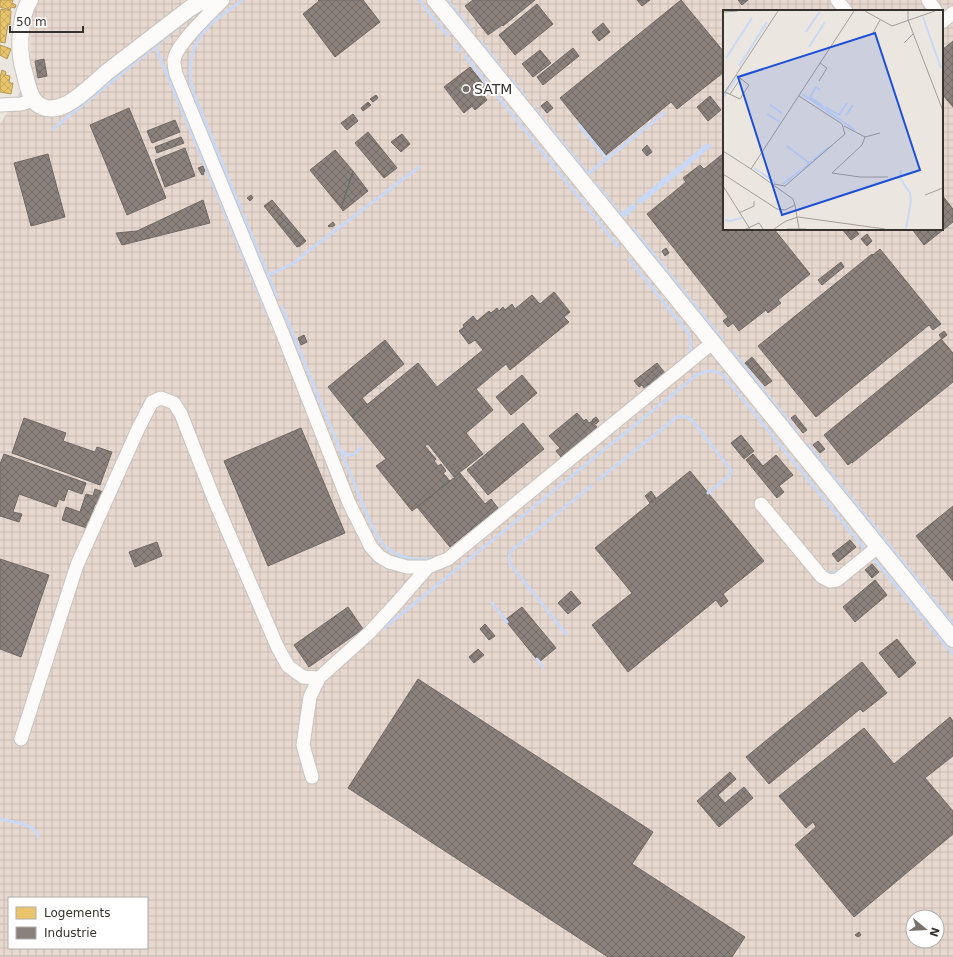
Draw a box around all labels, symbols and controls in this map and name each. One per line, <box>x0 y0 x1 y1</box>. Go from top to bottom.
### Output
scale bar <box>10 8 83 34</box>
inset map <box>723 10 943 230</box>
text: 50 m <box>16 15 47 29</box>
place label: SATM <box>474 81 512 97</box>
marker: SATM <box>461 84 471 94</box>
legend <box>8 897 148 949</box>
text: Logements <box>44 906 110 920</box>
north arrow <box>905 909 945 949</box>
text: Industrie <box>44 926 97 940</box>
text: N <box>926 926 942 938</box>

